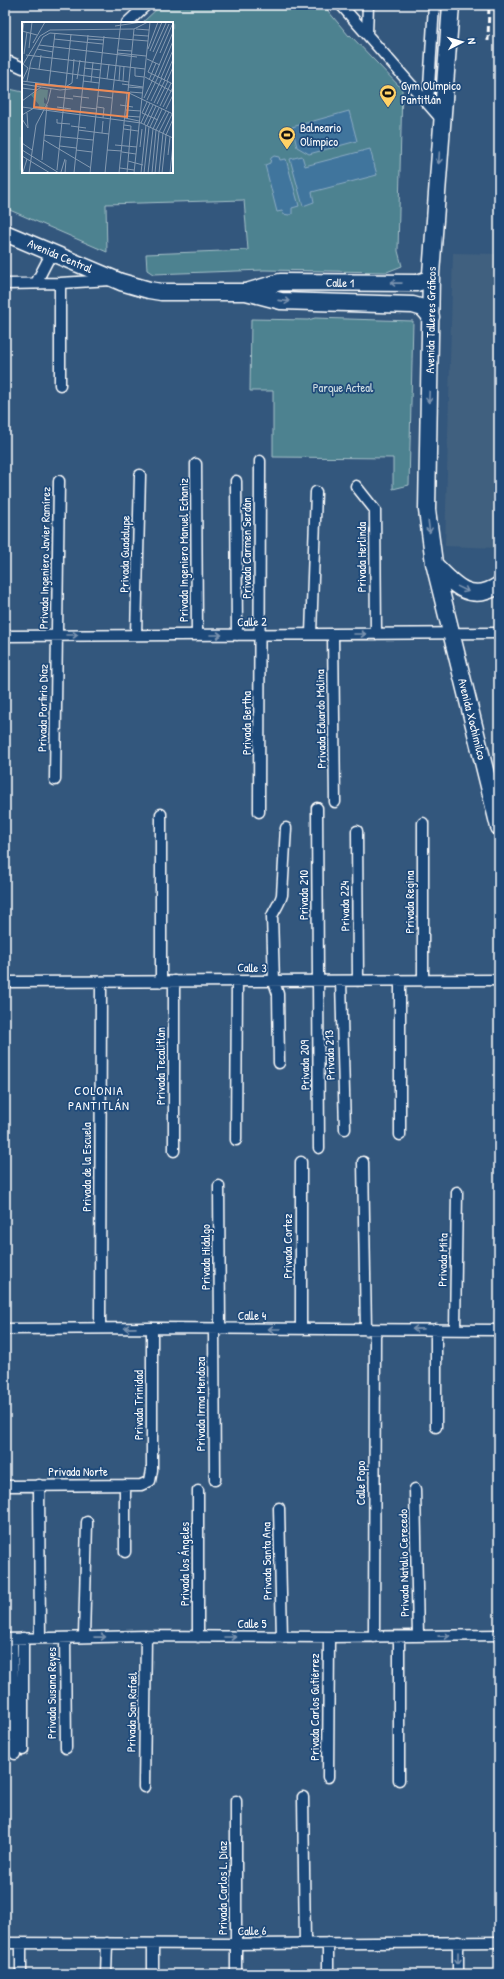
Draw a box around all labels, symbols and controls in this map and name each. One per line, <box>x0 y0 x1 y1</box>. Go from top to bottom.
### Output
inset map <box>22 22 173 173</box>
north arrow <box>442 22 482 62</box>
text: N <box>465 37 479 45</box>
place label: Gym Olímpico Pantitlán <box>401 77 461 108</box>
sports icon: Gym Olímpico Pantitlán <box>378 83 398 108</box>
place label: Balneario Olímpico <box>300 119 341 150</box>
sports icon: Balneario Olímpico <box>277 125 297 150</box>
one-way arrow <box>436 151 443 164</box>
street label: Avenida Central <box>25 234 96 277</box>
street label: Avenida Talleres Gráficos <box>421 266 440 373</box>
street label: Calle 1 <box>326 274 354 291</box>
one-way arrow <box>390 280 403 287</box>
one-way arrow <box>277 297 290 305</box>
park label: Parque Acteal <box>313 379 374 396</box>
one-way arrow <box>425 390 432 403</box>
street label: Privada Ingeniero Manuel Echaniz <box>175 478 192 622</box>
street label: Privada Ingeniero Javier Ramírez <box>35 487 54 629</box>
street label: Privada Carmen Serdán <box>238 497 255 599</box>
street label: Privada Guadalupe <box>115 515 134 593</box>
one-way arrow <box>425 520 433 533</box>
street label: Privada Herlinda <box>353 521 370 592</box>
one-way arrow <box>457 586 469 593</box>
street label: Calle 2 <box>237 613 267 630</box>
one-way arrow <box>353 630 366 638</box>
one-way arrow <box>65 631 78 639</box>
one-way arrow <box>209 631 222 639</box>
street label: Privada Porfirio Díaz <box>33 664 52 752</box>
street label: Privada Eduardo Molina <box>311 669 330 769</box>
street label: Avenida Xochimilco <box>454 676 491 762</box>
street label: Privada Bertha <box>238 691 255 755</box>
street label: Privada 210 <box>295 870 312 920</box>
street label: Privada Regina <box>401 870 418 934</box>
street label: Privada 224 <box>336 880 353 931</box>
street label: Calle 3 <box>237 958 267 977</box>
street label: Privada Tecalitlán <box>152 1027 169 1105</box>
street label: Privada 213 <box>320 1030 339 1080</box>
street label: Privada 209 <box>296 1039 313 1090</box>
district label: COLONIA PANTITLÁN <box>68 1081 130 1114</box>
street label: Privada de la Escuela <box>78 1122 95 1212</box>
street label: Privada Cortez <box>279 1214 296 1278</box>
street label: Privada Hidalgo <box>197 1224 214 1290</box>
street label: Privada Mita <box>434 1233 451 1287</box>
street label: Calle 4 <box>238 1307 267 1324</box>
one-way arrow <box>124 1324 137 1332</box>
one-way arrow <box>268 1325 281 1333</box>
one-way arrow <box>412 1325 425 1333</box>
street label: Privada Irma Mendoza <box>192 1356 209 1451</box>
street label: Privada Trinidad <box>130 1370 147 1440</box>
street label: Calle Popo <box>352 1461 369 1505</box>
street label: Privada Norte <box>48 1463 108 1480</box>
street label: Privada Natalio Cerecedo <box>394 1509 413 1617</box>
street label: Privada los Ángeles <box>176 1522 193 1606</box>
street label: Privada Santa Ana <box>257 1522 276 1600</box>
street label: Calle 5 <box>237 1615 267 1632</box>
one-way arrow <box>437 1632 450 1640</box>
one-way arrow <box>93 1633 106 1641</box>
one-way arrow <box>223 1633 236 1641</box>
street label: Privada Susana Reyes <box>43 1647 60 1739</box>
street label: Privada Carlos Gutiérrez <box>306 1653 323 1761</box>
street label: Privada San Rafaél <box>122 1671 141 1752</box>
street label: Privada Carlos L. Díaz <box>214 1841 231 1935</box>
street label: Calle 6 <box>237 1922 267 1939</box>
one-way arrow <box>454 1951 462 1964</box>

